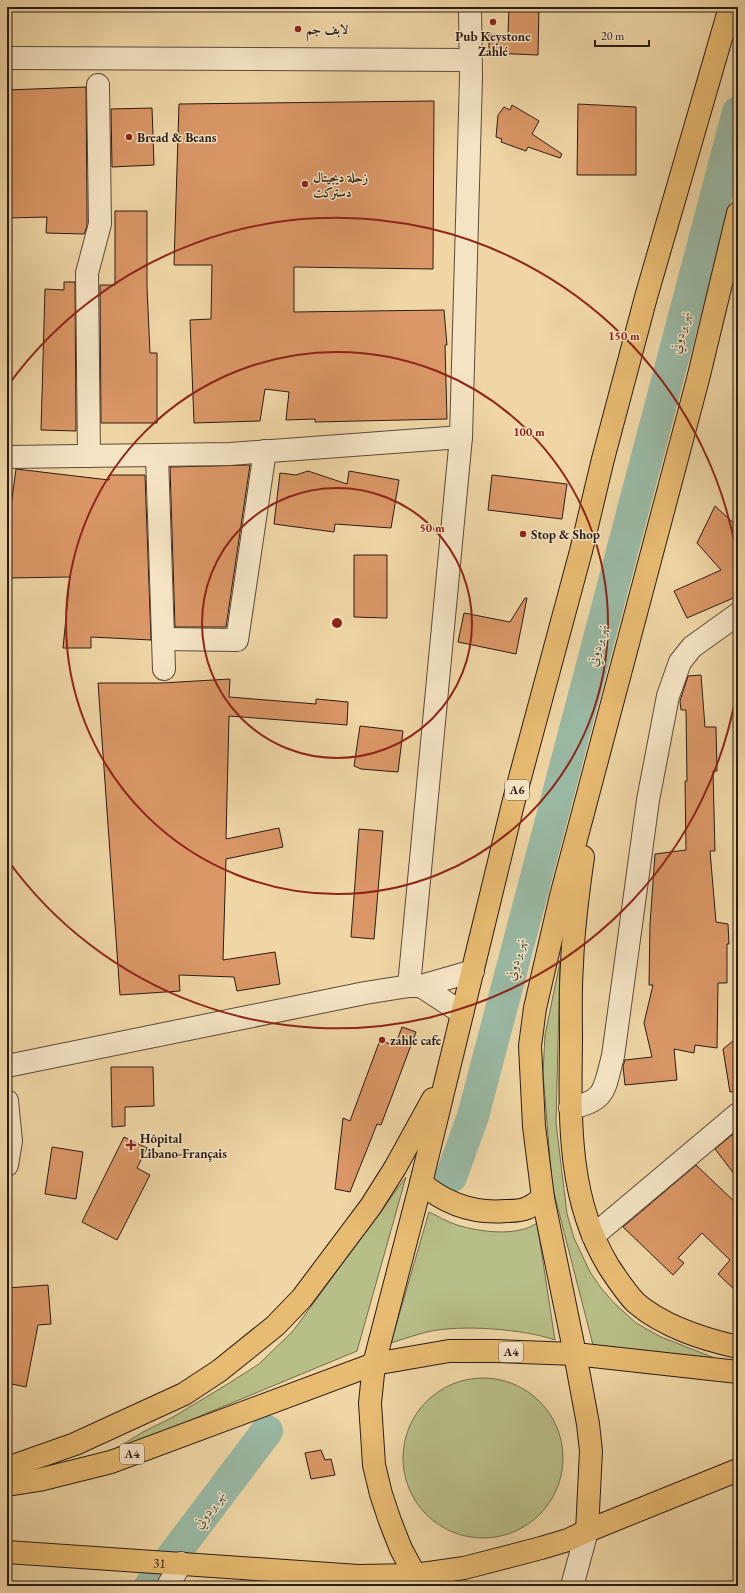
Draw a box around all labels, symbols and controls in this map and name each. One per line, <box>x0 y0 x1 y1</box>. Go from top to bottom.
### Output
marker: Pub Keystone Zahlé <box>488 17 498 27</box>
place label: لابف جم <box>306 21 348 42</box>
scale bar <box>595 22 649 48</box>
marker: لابف جم <box>293 24 303 34</box>
place label: Pub Keystone Zahlé <box>455 28 531 60</box>
text: 20 m <box>601 28 625 44</box>
place label: Bread & Beans <box>137 129 217 146</box>
marker: Bread & Beans <box>124 132 134 142</box>
place label: زحلة ديجيتال دستركت <box>313 169 368 201</box>
marker: زحلة ديجيتال دستركت <box>300 179 310 189</box>
water label: نهر بردوني <box>666 308 697 356</box>
text: 150 m <box>608 328 640 344</box>
text: 100 m <box>513 424 545 440</box>
text: 50 m <box>419 520 445 536</box>
place label: Stop & Shop <box>531 526 600 543</box>
marker: Stop & Shop <box>518 529 528 539</box>
centre of rings <box>330 616 344 630</box>
water label: نهر بردوني <box>583 621 614 669</box>
road number: A6 <box>505 780 529 800</box>
water label: نهر بردوني <box>501 935 532 983</box>
place label: zahle cafe <box>390 1032 442 1049</box>
marker: zahle cafe <box>377 1035 387 1045</box>
place label: Hôpital Libano-Français <box>140 1130 227 1162</box>
marker: Hôpital Libano-Français <box>125 1139 137 1151</box>
road number: A4 <box>499 1342 523 1362</box>
road number: A4 <box>120 1444 144 1464</box>
water label: نهر بردوني <box>189 1486 232 1534</box>
street label: 31 <box>153 1554 166 1571</box>

